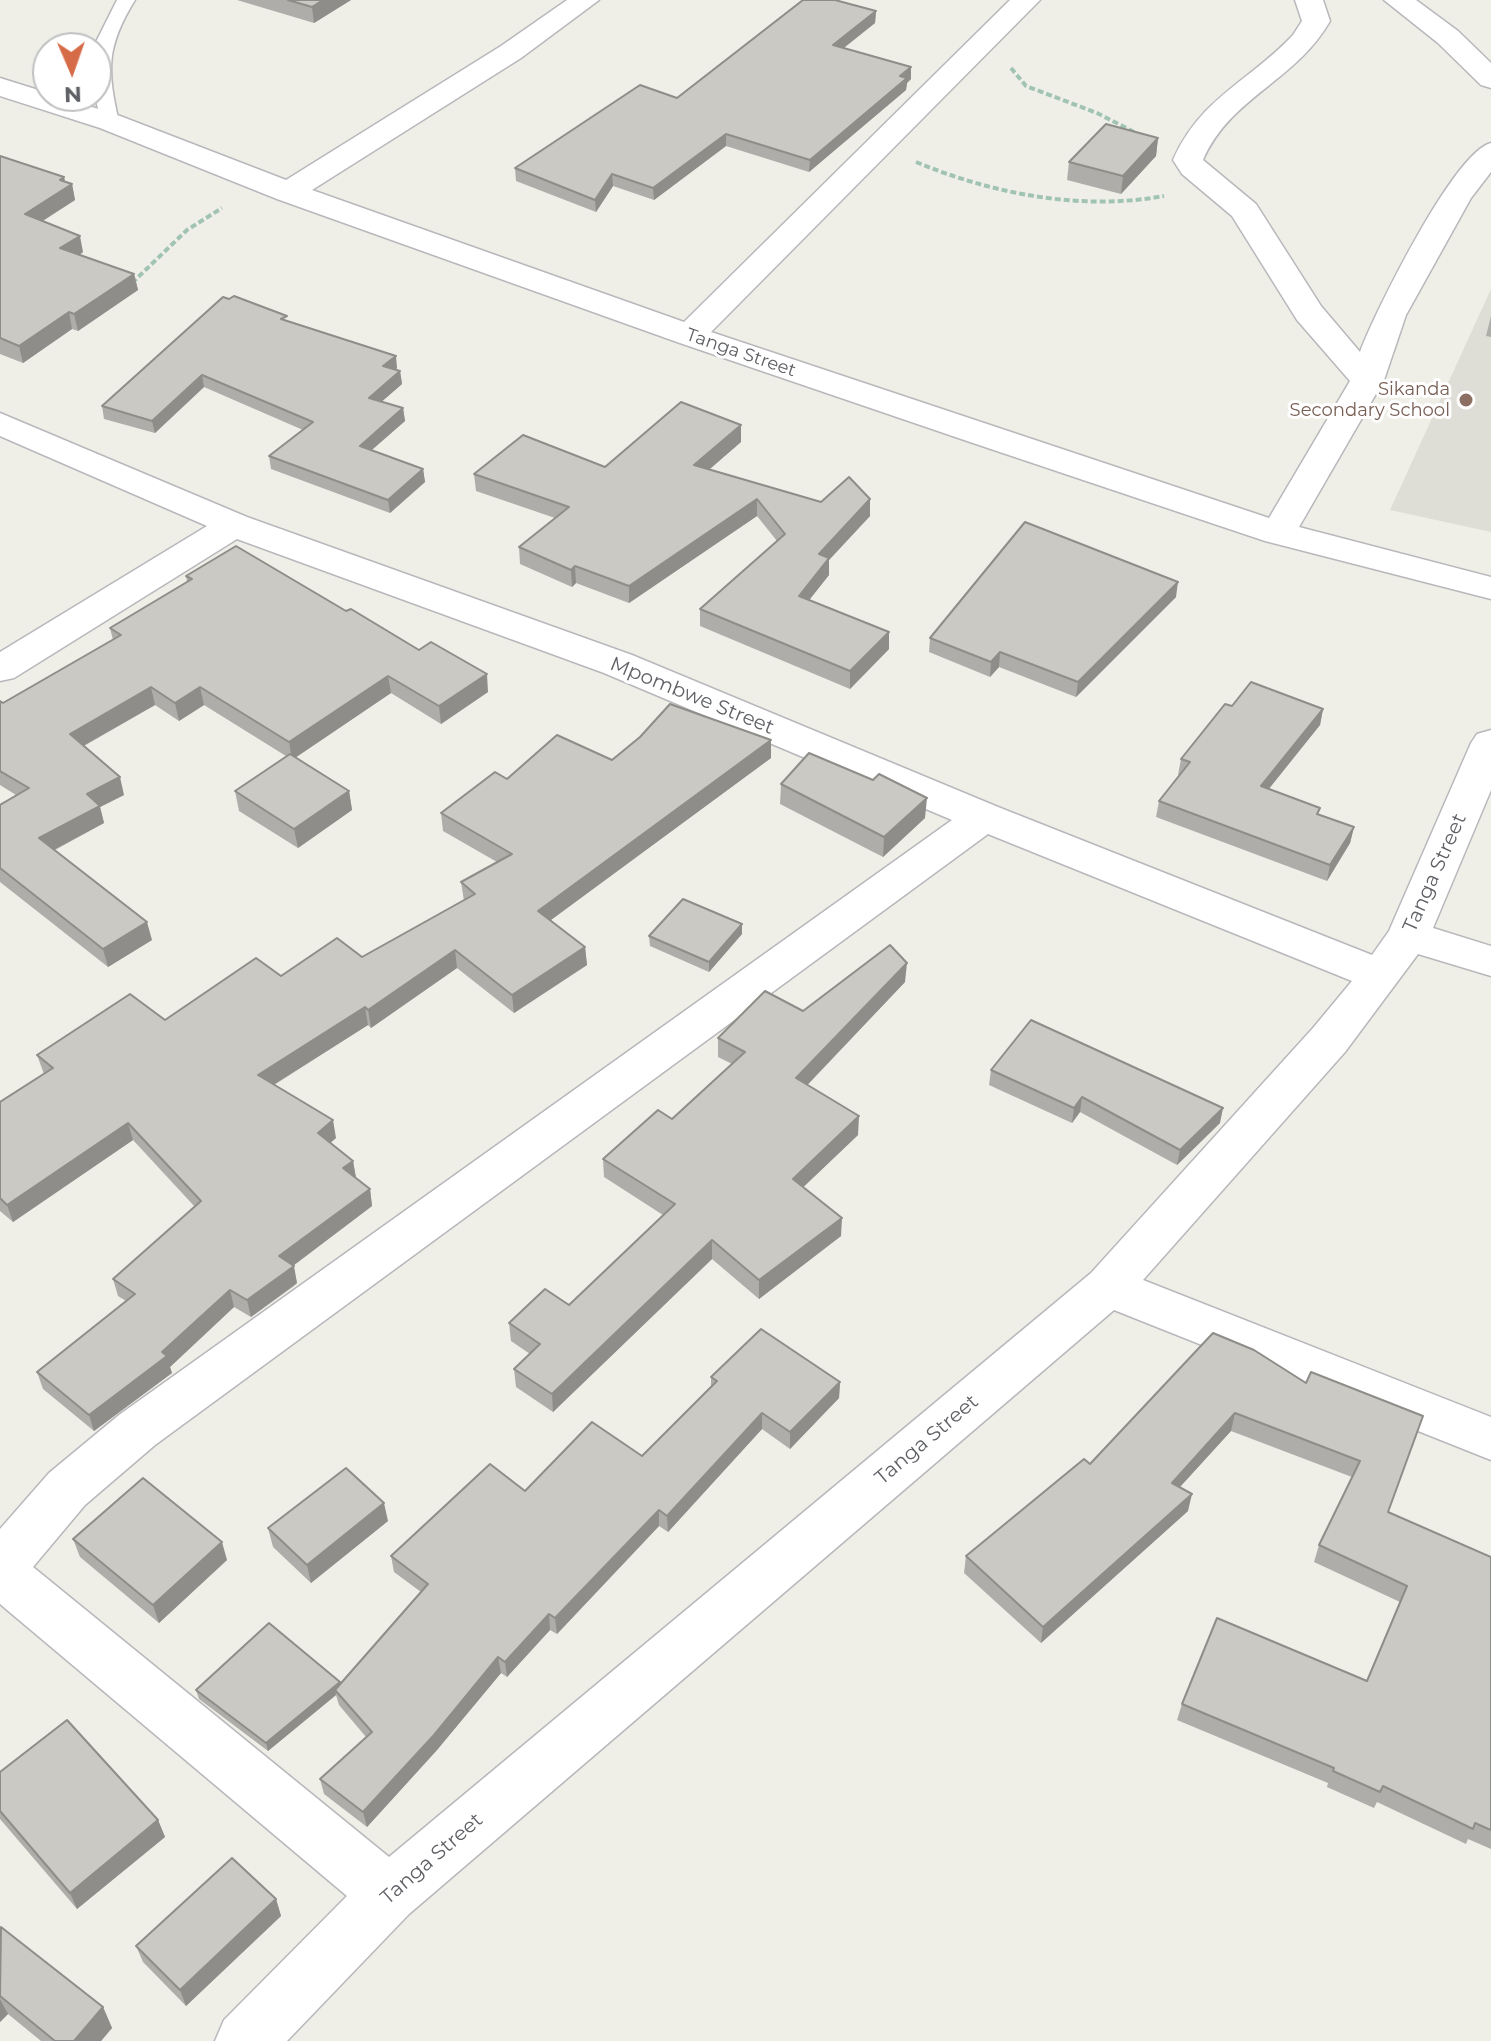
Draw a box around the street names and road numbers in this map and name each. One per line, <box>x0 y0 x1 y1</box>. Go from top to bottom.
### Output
street label: Tanga Street <box>683 324 799 382</box>
street label: Mpombwe Street <box>606 652 778 740</box>
street label: Tanga Street <box>1398 810 1472 936</box>
street label: Tanga Street <box>870 1390 984 1490</box>
street label: Tanga Street <box>376 1808 488 1910</box>

